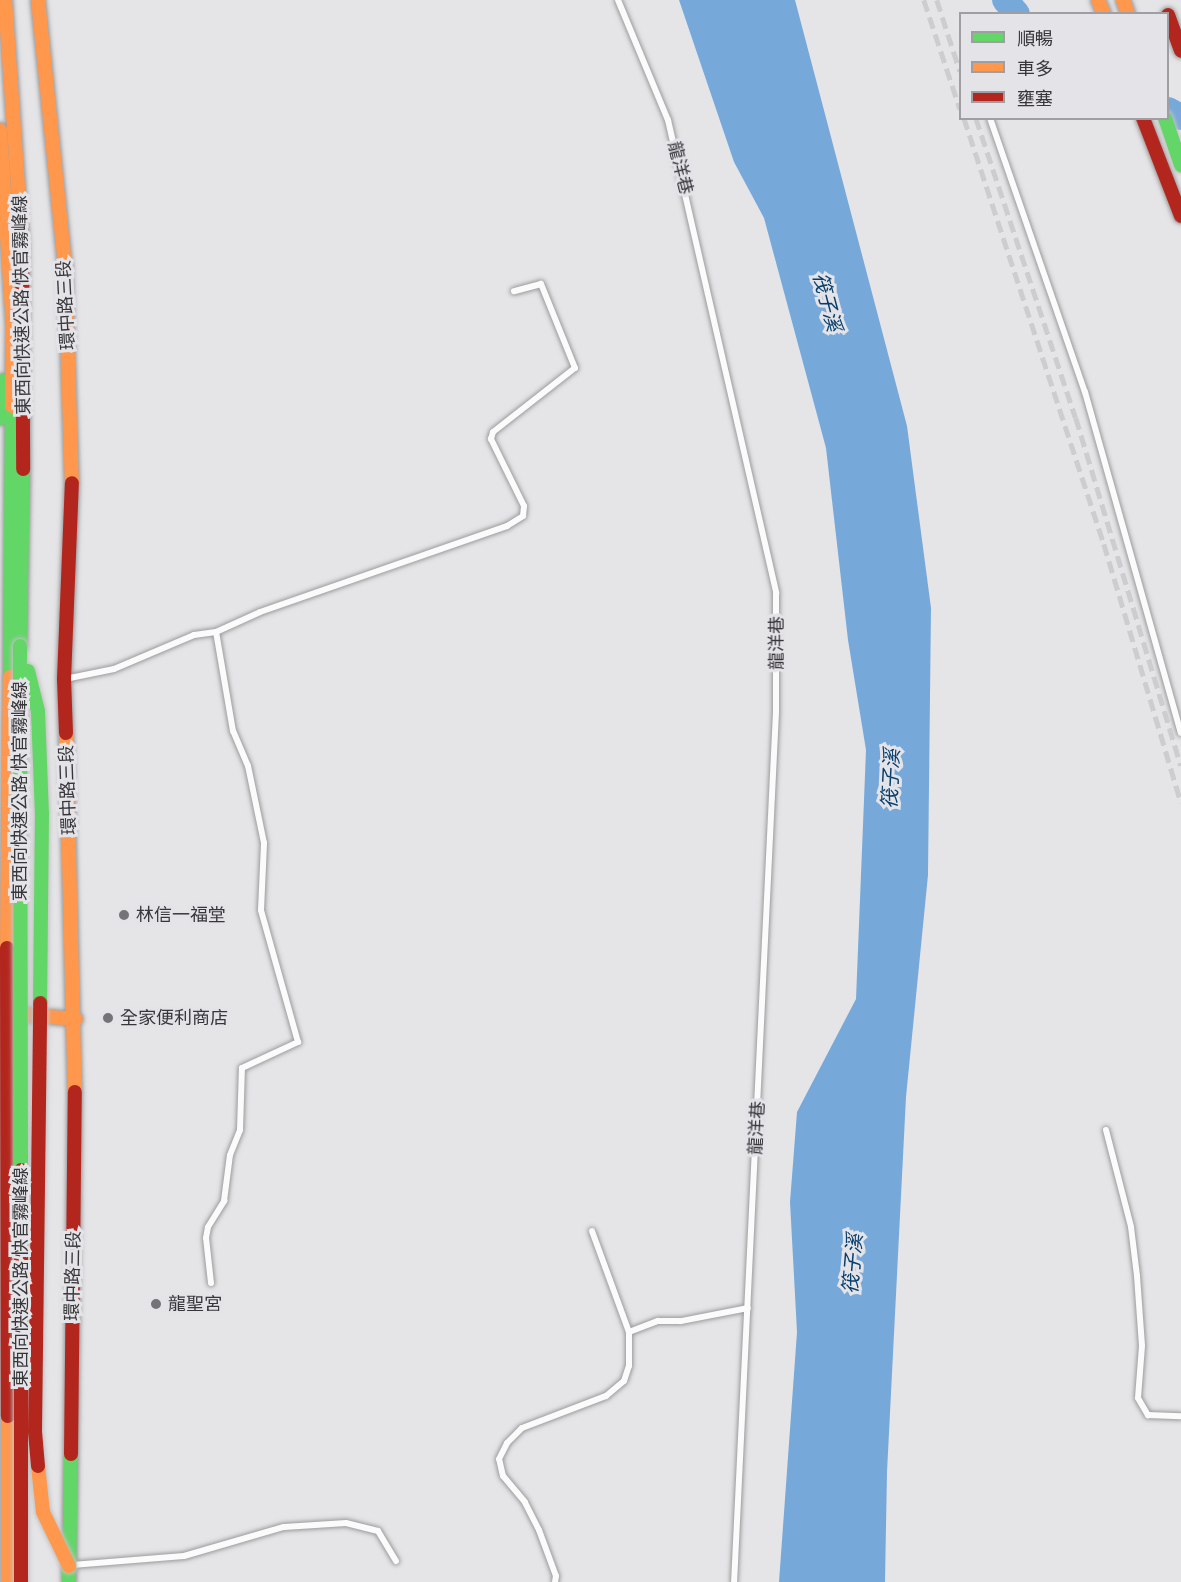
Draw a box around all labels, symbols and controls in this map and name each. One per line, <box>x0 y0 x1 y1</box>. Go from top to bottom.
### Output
legend <box>959 12 1169 120</box>
text: 順暢 <box>1017 28 1053 50</box>
text: 車多 <box>1017 58 1053 80</box>
text: 壅塞 <box>1017 88 1053 110</box>
street label: 龍洋巷 <box>663 139 697 197</box>
street label: 東西向快速公路 快官霧峰線 <box>9 195 35 415</box>
street label: 環中路三段 <box>53 259 79 351</box>
water label: 筏子溪 <box>808 270 846 334</box>
street label: 龍洋巷 <box>766 616 788 670</box>
street label: 東西向快速公路 快官霧峰線 <box>9 681 31 901</box>
street label: 環中路三段 <box>56 745 80 835</box>
water label: 筏子溪 <box>877 748 905 810</box>
place label: 林信一福堂 <box>136 904 226 926</box>
marker: 林信一福堂 <box>117 908 131 922</box>
place label: 全家便利商店 <box>120 1007 228 1029</box>
marker: 全家便利商店 <box>101 1011 115 1025</box>
street label: 龍洋巷 <box>745 1100 769 1156</box>
street label: 東西向快速公路 快官霧峰線 <box>10 1167 32 1387</box>
street label: 環中路三段 <box>61 1231 85 1321</box>
water label: 筏子溪 <box>838 1233 868 1295</box>
place label: 龍聖宮 <box>168 1293 222 1315</box>
marker: 龍聖宮 <box>149 1297 163 1311</box>

